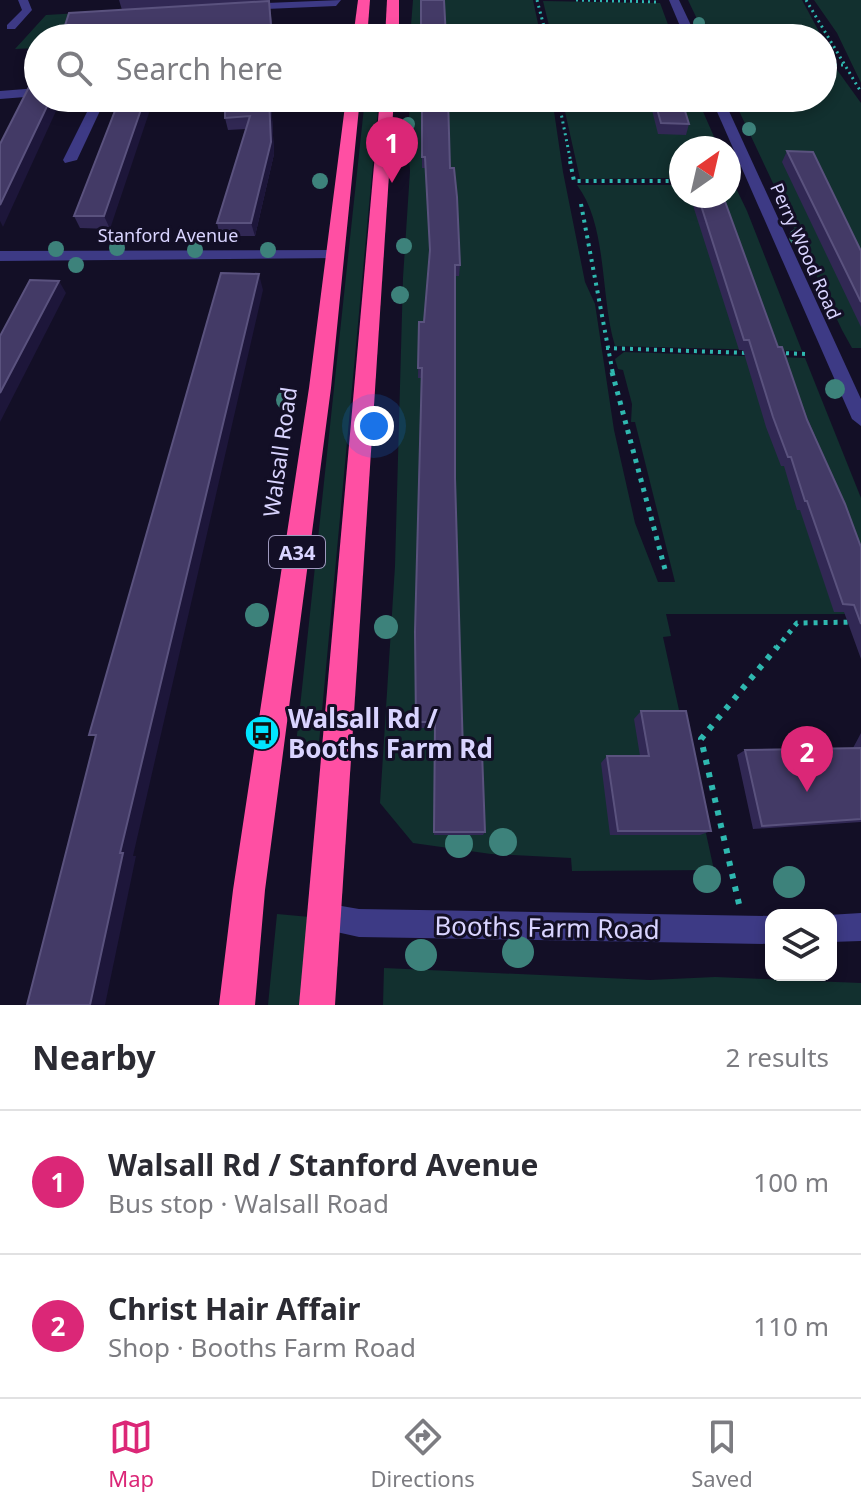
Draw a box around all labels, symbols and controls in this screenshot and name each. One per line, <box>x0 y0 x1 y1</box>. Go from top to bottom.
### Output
search box <box>24 24 837 112</box>
icon: search <box>52 46 96 90</box>
text: Search here <box>116 48 283 89</box>
pin: 1 <box>366 117 418 183</box>
north arrow <box>669 136 741 208</box>
street label: Perry Wood Road <box>765 179 847 323</box>
street label: Stanford Avenue <box>98 223 238 247</box>
street label: Walsall Road <box>255 385 303 519</box>
your location <box>354 406 394 446</box>
road number: A34 <box>269 536 325 568</box>
place label: Walsall Rd / Booths Farm Rd <box>288 700 493 766</box>
bus stop icon: Walsall Rd / Booths Farm Rd <box>243 714 281 752</box>
pin: 2 <box>781 726 833 792</box>
street label: Booths Farm Road <box>434 907 660 947</box>
map controls <box>765 909 837 981</box>
button: layers <box>765 909 837 981</box>
text: Nearby <box>32 1034 156 1080</box>
text: 2 results <box>725 1039 829 1075</box>
text: Walsall Rd / Stanford Avenue <box>108 1144 538 1185</box>
text: 1 <box>51 1164 65 1200</box>
text: 100 m <box>753 1164 829 1200</box>
text: Bus stop · Walsall Road <box>108 1185 389 1221</box>
text: Christ Hair Affair <box>108 1288 360 1329</box>
text: 2 <box>51 1308 65 1344</box>
text: 110 m <box>753 1308 829 1344</box>
text: Shop · Booths Farm Road <box>108 1329 416 1365</box>
tab: Map <box>108 1415 154 1493</box>
tab: Directions <box>370 1415 475 1493</box>
tab: Saved <box>691 1415 753 1493</box>

